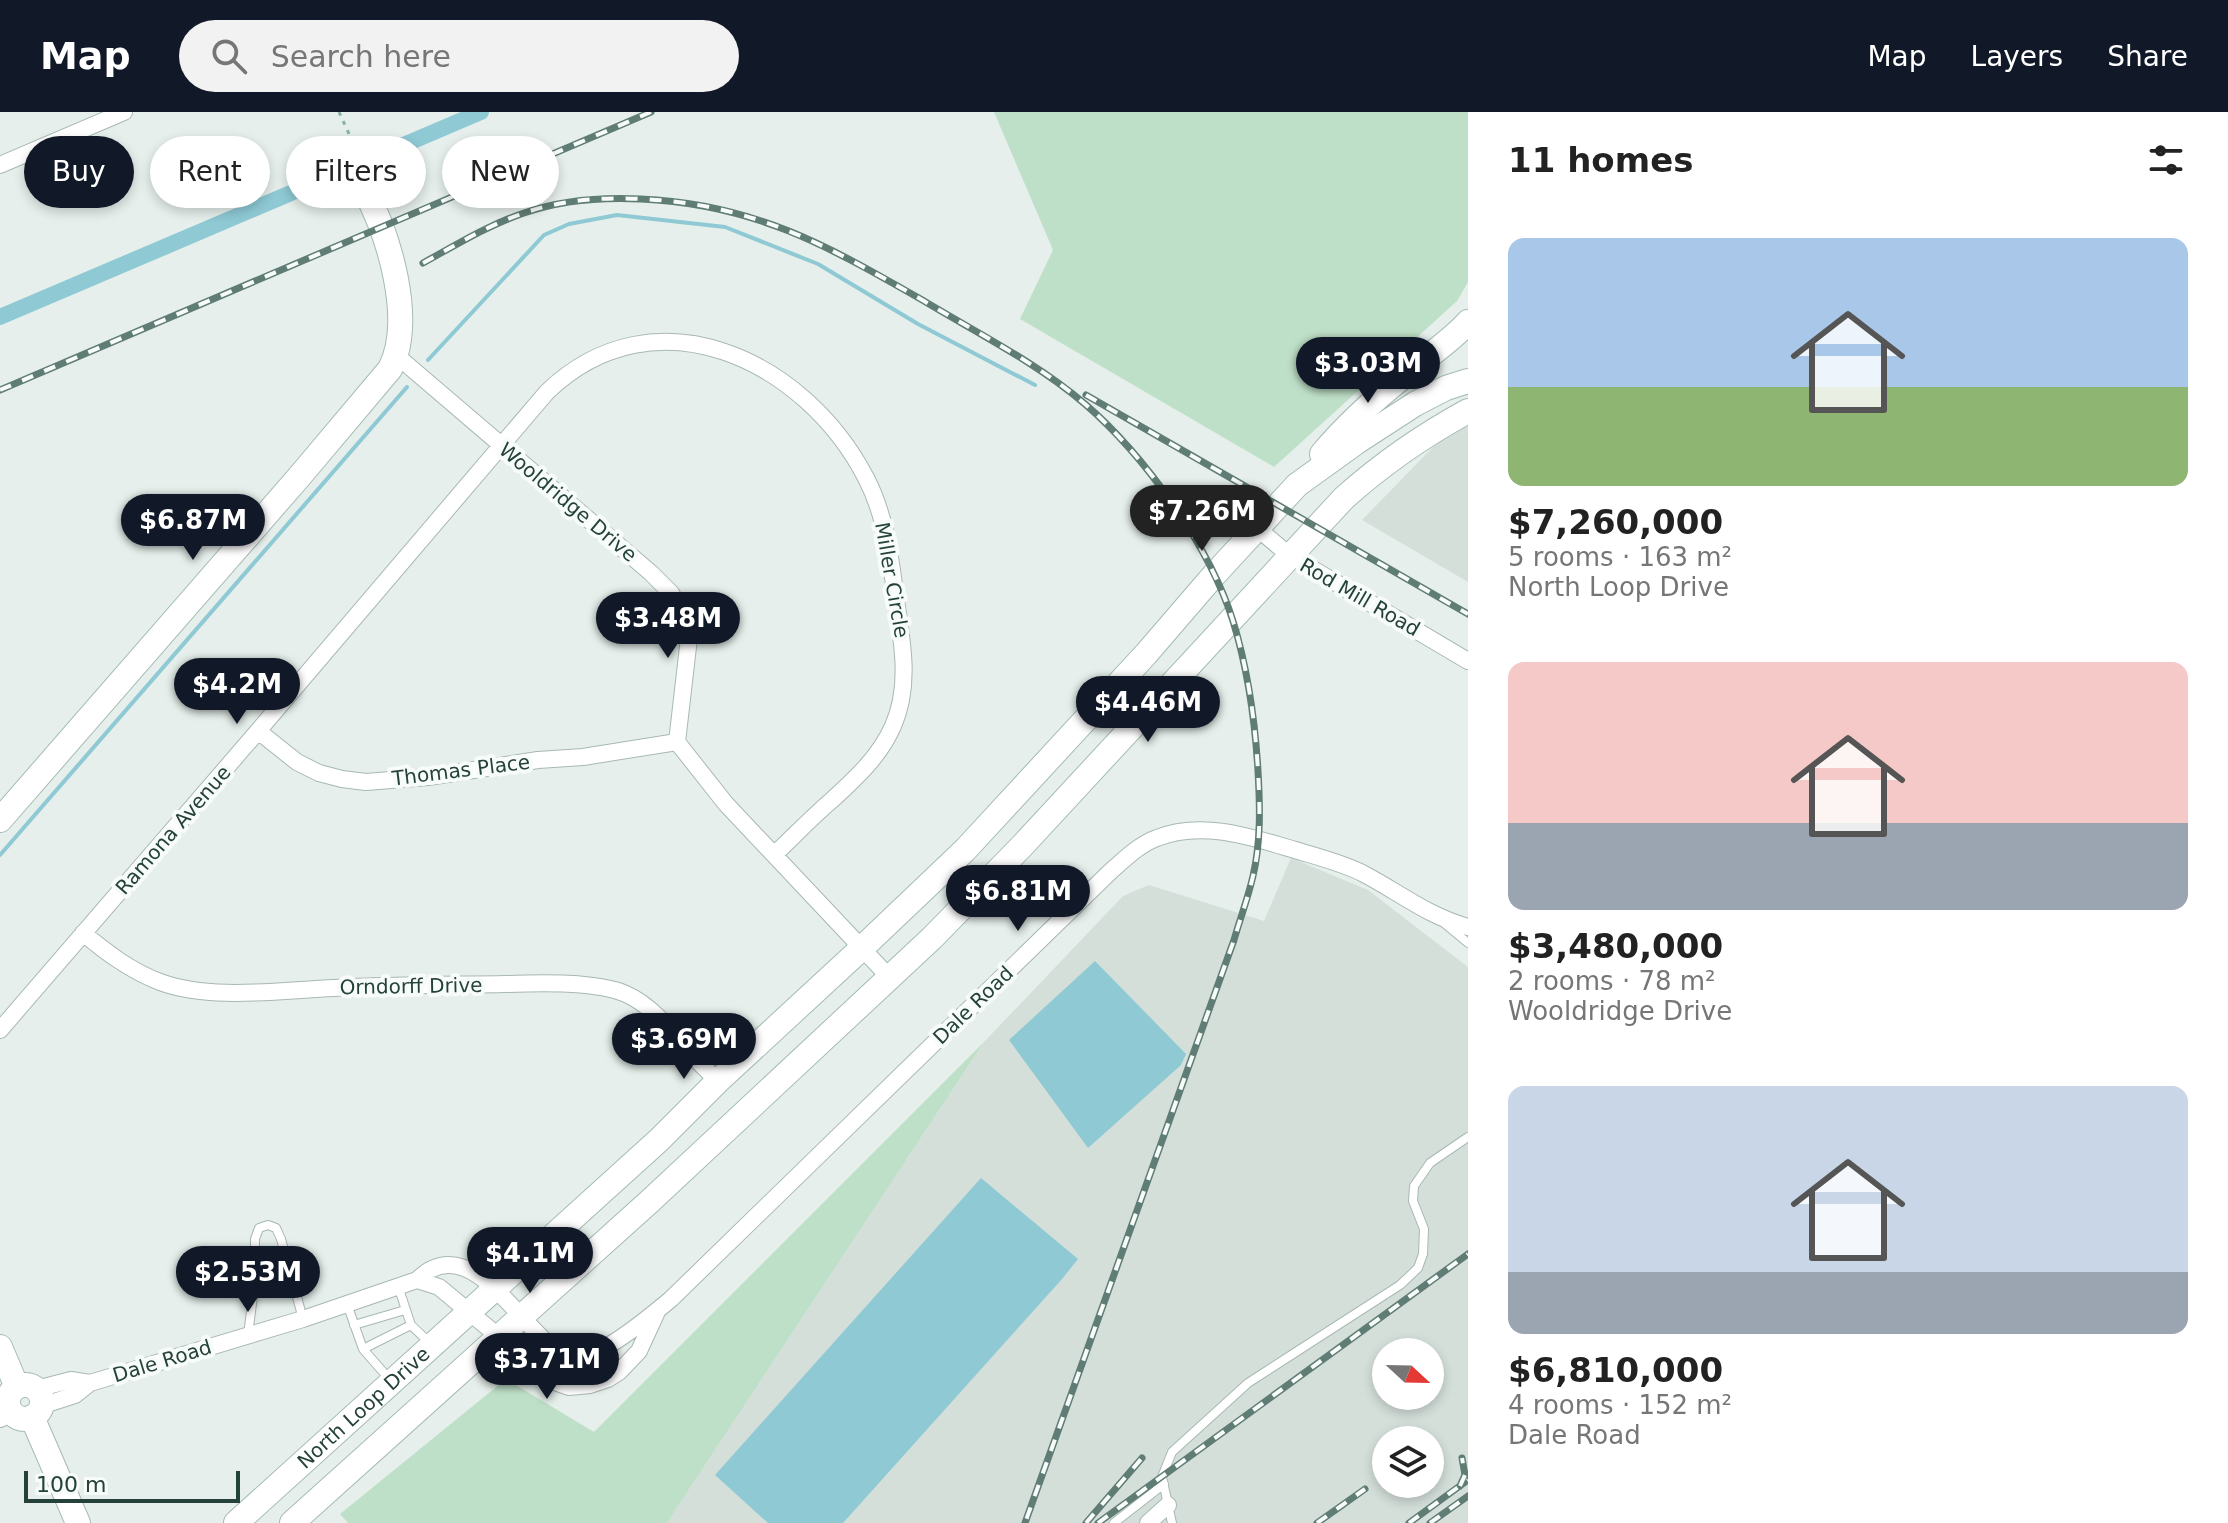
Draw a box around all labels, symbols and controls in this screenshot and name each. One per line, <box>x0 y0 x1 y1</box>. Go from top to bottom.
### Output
search box <box>179 20 739 92</box>
text: Map <box>40 34 131 78</box>
icon: search <box>207 34 251 78</box>
text: Search here <box>271 39 451 74</box>
text: Map <box>1867 40 1927 73</box>
text: Layers <box>1971 40 2063 73</box>
text: Share <box>2107 40 2188 73</box>
chip: Buy <box>24 136 134 208</box>
chip: Rent <box>150 136 270 208</box>
chip: Filters <box>286 136 426 208</box>
chip: New <box>442 136 559 208</box>
icon: filters <box>2144 138 2188 182</box>
text: 11 homes <box>1508 140 1693 180</box>
icon: home <box>1776 290 1920 434</box>
pin: $3.03M <box>1303 337 1433 405</box>
text: $3.03M <box>1314 348 1422 378</box>
street label: Wooldridge Drive <box>494 437 642 567</box>
pin: $7.26M <box>1137 485 1267 553</box>
pin: $6.87M <box>128 494 258 562</box>
text: $7.26M <box>1148 496 1256 526</box>
text: $7,260,000 <box>1508 502 1723 542</box>
text: $6.87M <box>139 505 247 535</box>
street label: Miller Circle <box>870 520 914 640</box>
text: 5 rooms · 163 m² <box>1508 542 1732 572</box>
street label: Rod Mill Road <box>1296 553 1424 641</box>
text: North Loop Drive <box>1508 572 1729 602</box>
pin: $3.48M <box>603 592 733 660</box>
text: $3.48M <box>614 603 722 633</box>
pin: $4.2M <box>181 658 293 726</box>
text: $4.2M <box>192 669 282 699</box>
pin: $4.46M <box>1083 676 1213 744</box>
text: $4.46M <box>1094 687 1202 717</box>
icon: home <box>1776 714 1920 858</box>
street label: Thomas Place <box>390 750 531 790</box>
street label: Ramona Avenue <box>110 761 236 899</box>
pin: $6.81M <box>953 865 1083 933</box>
text: $6.81M <box>964 876 1072 906</box>
text: $3,480,000 <box>1508 926 1723 966</box>
street label: Dale Road <box>928 961 1018 1049</box>
text: 2 rooms · 78 m² <box>1508 966 1716 996</box>
street label: Orndorff Drive <box>339 973 483 999</box>
text: Wooldridge Drive <box>1508 996 1732 1026</box>
pin: $3.69M <box>619 1013 749 1081</box>
text: $3.69M <box>630 1024 738 1054</box>
icon: home <box>1776 1138 1920 1282</box>
pin: $4.1M <box>474 1227 586 1295</box>
text: $4.1M <box>485 1238 575 1268</box>
pin: $2.53M <box>183 1246 313 1314</box>
text: $2.53M <box>194 1257 302 1287</box>
pin: $3.71M <box>482 1333 612 1401</box>
street label: Dale Road <box>110 1335 214 1387</box>
north arrow <box>1372 1338 1444 1410</box>
map controls <box>1372 1338 1444 1498</box>
street label: North Loop Drive <box>292 1342 435 1474</box>
text: $3.71M <box>493 1344 601 1374</box>
text: $6,810,000 <box>1508 1350 1723 1390</box>
text: 4 rooms · 152 m² <box>1508 1390 1732 1420</box>
text: Dale Road <box>1508 1420 1641 1450</box>
button: layers <box>1372 1426 1444 1498</box>
scale bar <box>24 1467 240 1503</box>
text: 100 m <box>36 1472 106 1497</box>

